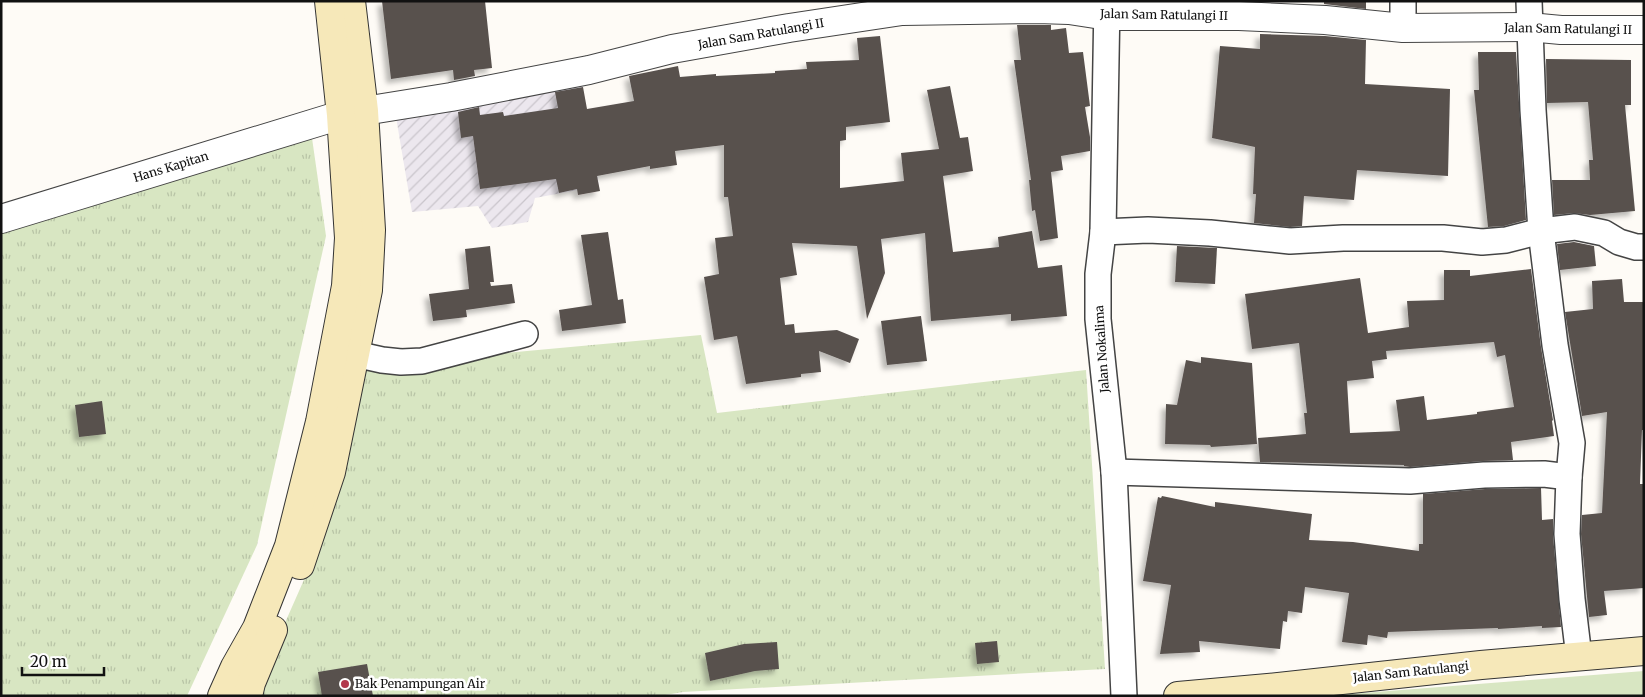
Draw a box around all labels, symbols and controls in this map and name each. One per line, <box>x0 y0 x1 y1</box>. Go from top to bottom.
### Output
street label: Jalan Sam Ratulangi II <box>1099 6 1228 23</box>
street label: Jalan Sam Ratulangi II <box>696 15 825 52</box>
street label: Jalan Sam Ratulangi II <box>1503 20 1632 37</box>
street label: Hans Kapitan <box>131 148 210 185</box>
street label: Jalan Nokalima <box>1091 304 1112 394</box>
scale bar <box>22 644 105 676</box>
text: 20 m <box>30 652 67 671</box>
street label: Jalan Sam Ratulangi <box>1351 658 1470 685</box>
place label: Bak Penampungan Air <box>355 676 486 691</box>
marker: Bak Penampungan Air <box>339 678 351 690</box>

